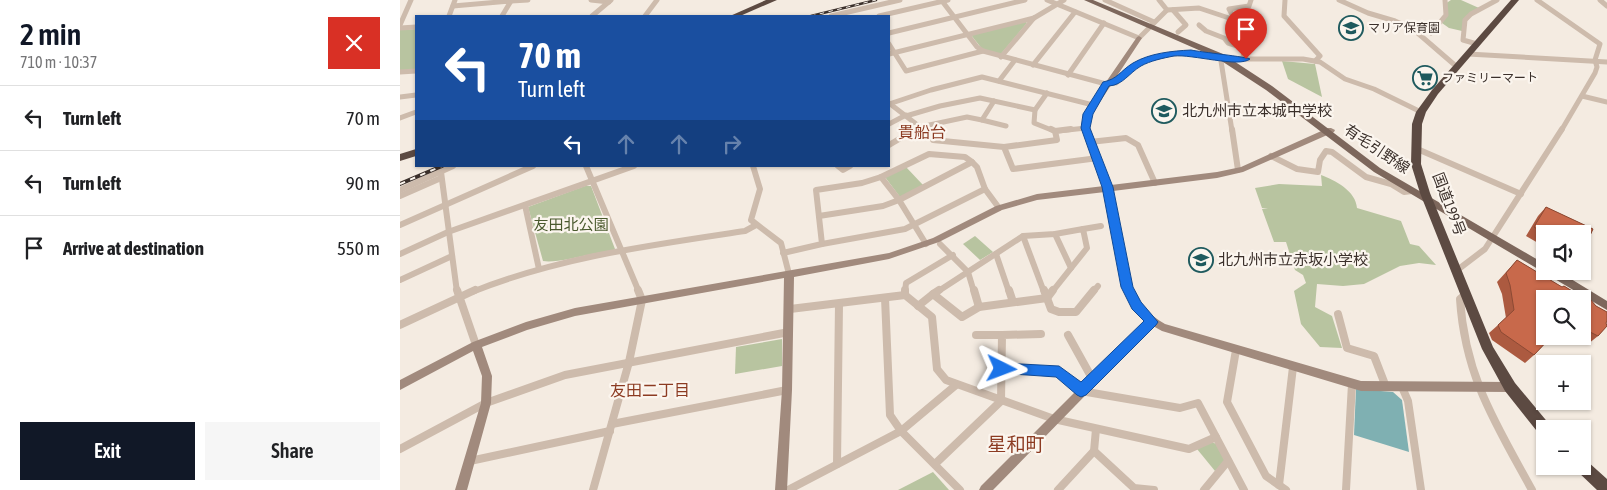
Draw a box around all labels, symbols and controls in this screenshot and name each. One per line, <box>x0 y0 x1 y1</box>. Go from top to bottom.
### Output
pin <box>1225 8 1267 59</box>
icon: arrive <box>1232 15 1260 43</box>
school or university icon: マリア保育園 <box>1338 15 1364 41</box>
text: 2 min <box>20 17 81 51</box>
button: close <box>328 17 380 69</box>
place label: マリア保育園 <box>1368 21 1440 35</box>
icon: left <box>435 35 500 100</box>
text: 70 m <box>518 35 581 75</box>
text: 710 m · 10:37 <box>20 53 97 71</box>
supermarket icon: ファミリーマート <box>1412 65 1438 91</box>
place label: ファミリーマート <box>1442 71 1538 85</box>
text: Turn left <box>518 76 585 102</box>
school or university icon: 北九州市立本城中学校 <box>1151 98 1177 124</box>
place label: 北九州市立本城中学校 <box>1182 102 1332 119</box>
icon: left <box>20 104 48 132</box>
text: Turn left <box>63 107 121 129</box>
text: 70 m <box>346 107 380 129</box>
street label: 有毛引野線 <box>1341 121 1413 177</box>
district label: 貴船台 <box>898 123 946 141</box>
icon: left <box>559 130 587 158</box>
icon: ahead <box>612 130 640 158</box>
icon: ahead <box>665 130 693 158</box>
icon: right <box>718 130 746 158</box>
icon: left <box>20 169 48 197</box>
street label: 国道199号 <box>1430 170 1469 238</box>
text: Turn left <box>63 172 121 194</box>
text: 90 m <box>346 172 380 194</box>
park label: 友田北公園 <box>533 216 609 233</box>
map controls <box>1536 225 1591 475</box>
button: sound <box>1536 225 1591 280</box>
icon: arrive <box>20 234 48 262</box>
text: Arrive at destination <box>63 237 204 259</box>
text: 550 m <box>337 237 380 259</box>
school or university icon: 北九州市立赤坂小学校 <box>1188 247 1214 273</box>
place label: 北九州市立赤坂小学校 <box>1218 251 1368 268</box>
button: search <box>1536 290 1591 345</box>
position arrow <box>975 342 1027 394</box>
button: + <box>1536 355 1591 410</box>
district label: 友田二丁目 <box>610 381 690 399</box>
button: − <box>1536 420 1591 475</box>
button: Exit <box>20 422 195 480</box>
button: Share <box>205 422 380 480</box>
district label: 星和町 <box>987 433 1045 455</box>

